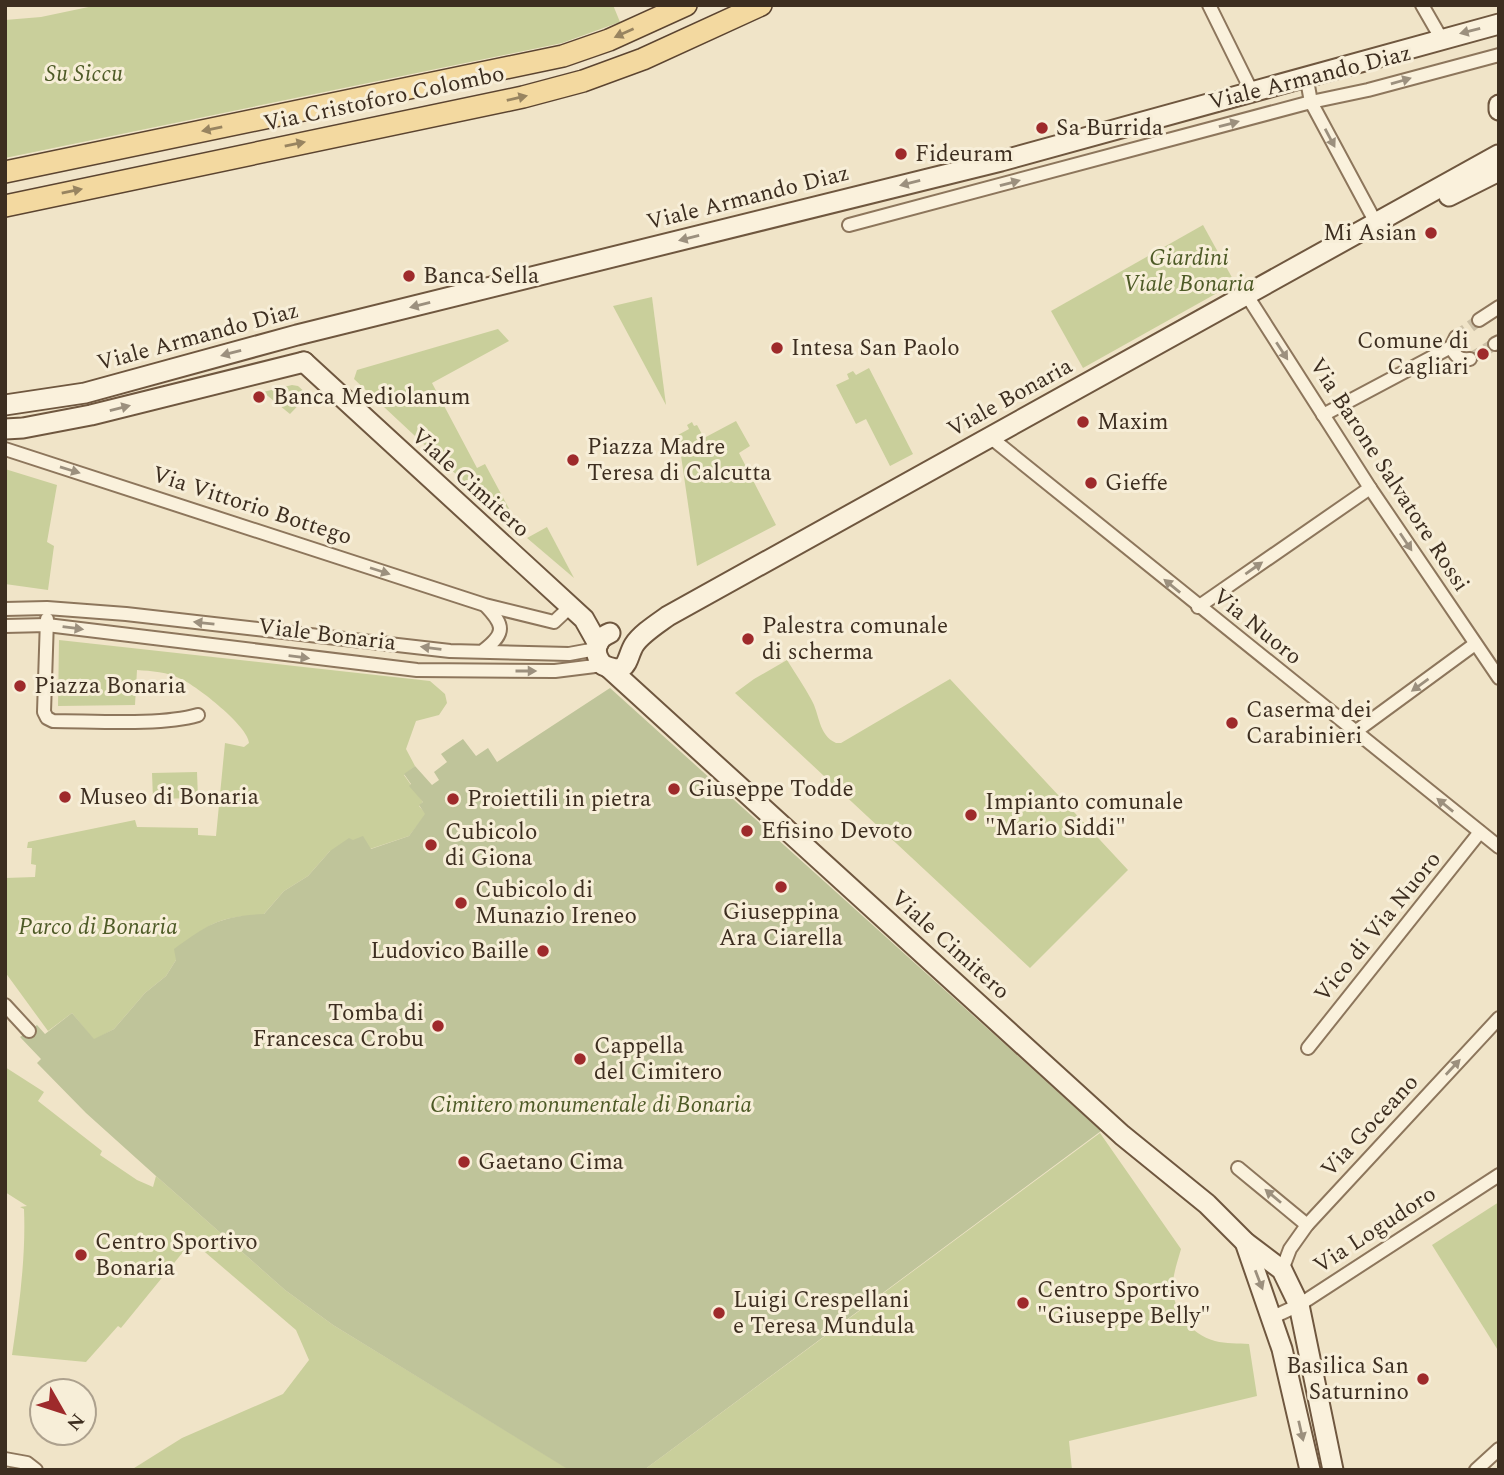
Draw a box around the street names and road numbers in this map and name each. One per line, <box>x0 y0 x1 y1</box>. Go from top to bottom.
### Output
street label: Viale Armando Diaz <box>1205 36 1415 120</box>
street label: Via Cristoforo Colombo <box>260 56 508 142</box>
street label: Viale Armando Diaz <box>643 156 853 240</box>
street label: Viale Armando Diaz <box>93 293 303 381</box>
street label: Viale Bonaria <box>941 349 1079 447</box>
street label: Via Barone Salvatore Rossi <box>1300 351 1478 599</box>
street label: Viale Cimitero <box>402 420 538 546</box>
street label: Via Vittorio Bottego <box>147 457 357 555</box>
street label: Via Nuoro <box>1205 580 1309 674</box>
street label: Viale Bonaria <box>256 609 398 661</box>
street label: Vico di Via Nuoro <box>1306 844 1450 1010</box>
street label: Viale Cimitero <box>882 882 1018 1008</box>
street label: Via Goceano <box>1313 1066 1427 1186</box>
street label: Via Logudoro <box>1307 1177 1443 1283</box>

